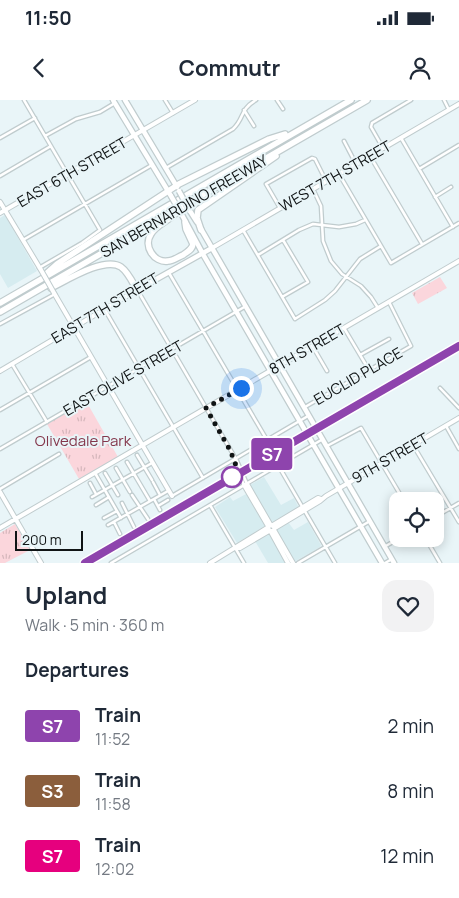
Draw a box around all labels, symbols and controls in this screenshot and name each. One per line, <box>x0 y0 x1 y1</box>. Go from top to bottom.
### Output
text: 11:50 <box>25 5 72 31</box>
text: Commutr <box>179 53 280 83</box>
icon: back <box>25 54 53 82</box>
icon: person <box>406 54 434 82</box>
street label: EAST 6TH STREET <box>13 132 131 212</box>
street label: WEST 7TH STREET <box>275 135 395 217</box>
street label: SAN BERNARDINO FREEWAY <box>96 149 272 263</box>
street label: EAST 7TH STREET <box>47 268 163 348</box>
street label: 8TH STREET <box>265 319 349 379</box>
street label: EAST OLIVE STREET <box>59 335 187 421</box>
street label: EUCLID PLACE <box>310 342 406 410</box>
your location <box>229 376 254 401</box>
street label: 9TH STREET <box>348 428 432 488</box>
park label: Olivedale Park <box>35 430 132 451</box>
line badge: S7 <box>250 438 294 470</box>
text: S7 <box>261 442 283 466</box>
unlabelled marker <box>221 466 243 488</box>
map controls <box>389 492 444 547</box>
button: locate <box>389 492 444 547</box>
scale bar <box>15 528 82 551</box>
text: 200 m <box>22 530 62 549</box>
text: Upland <box>25 578 107 611</box>
button: heart <box>382 580 434 632</box>
text: Walk · 5 min · 360 m <box>25 614 164 636</box>
text: Departures <box>25 657 129 683</box>
text: Train <box>95 702 141 728</box>
text: 2 min <box>388 713 434 739</box>
text: S7 <box>42 714 63 738</box>
text: 11:52 <box>95 728 130 750</box>
text: Train <box>95 767 141 793</box>
text: 8 min <box>387 778 434 804</box>
text: S3 <box>41 779 64 803</box>
text: 11:58 <box>95 793 131 815</box>
text: Train <box>95 832 141 858</box>
text: 12 min <box>380 843 434 869</box>
text: S7 <box>42 844 63 868</box>
text: 12:02 <box>95 858 134 880</box>

